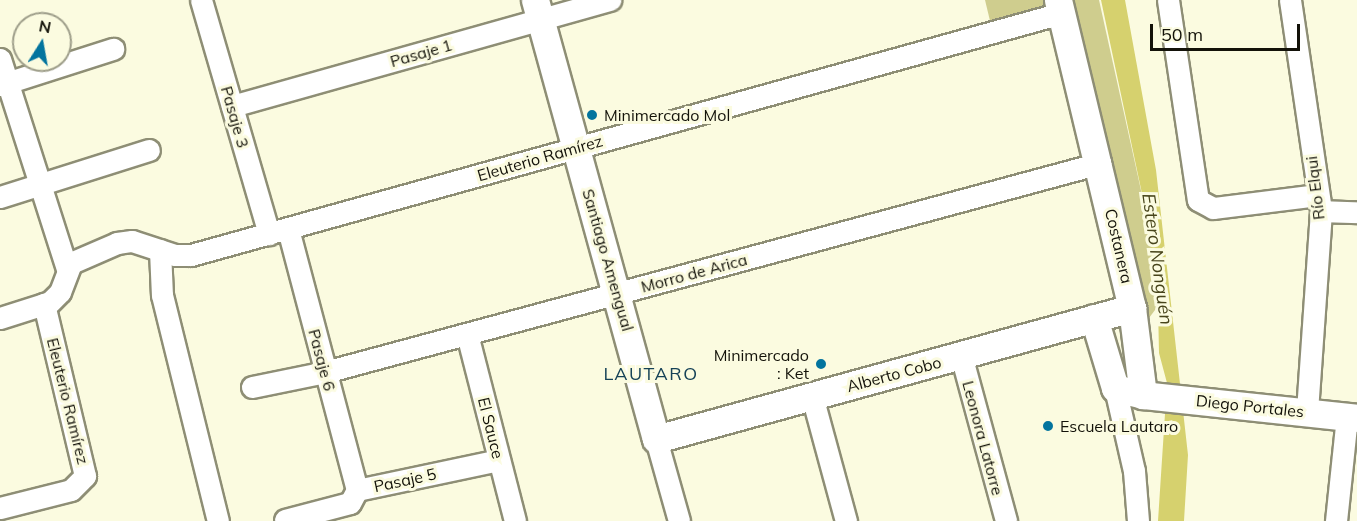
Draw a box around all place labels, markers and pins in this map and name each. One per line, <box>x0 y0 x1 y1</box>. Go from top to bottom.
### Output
place label: Minimercado Mol <box>604 105 730 125</box>
marker: Minimercado Mol <box>585 108 599 122</box>
place label: Minimercado : Ket <box>714 345 809 383</box>
marker: Minimercado : Ket <box>814 357 828 371</box>
place label: Escuela Lautaro <box>1060 416 1178 436</box>
marker: Escuela Lautaro <box>1041 419 1055 433</box>

